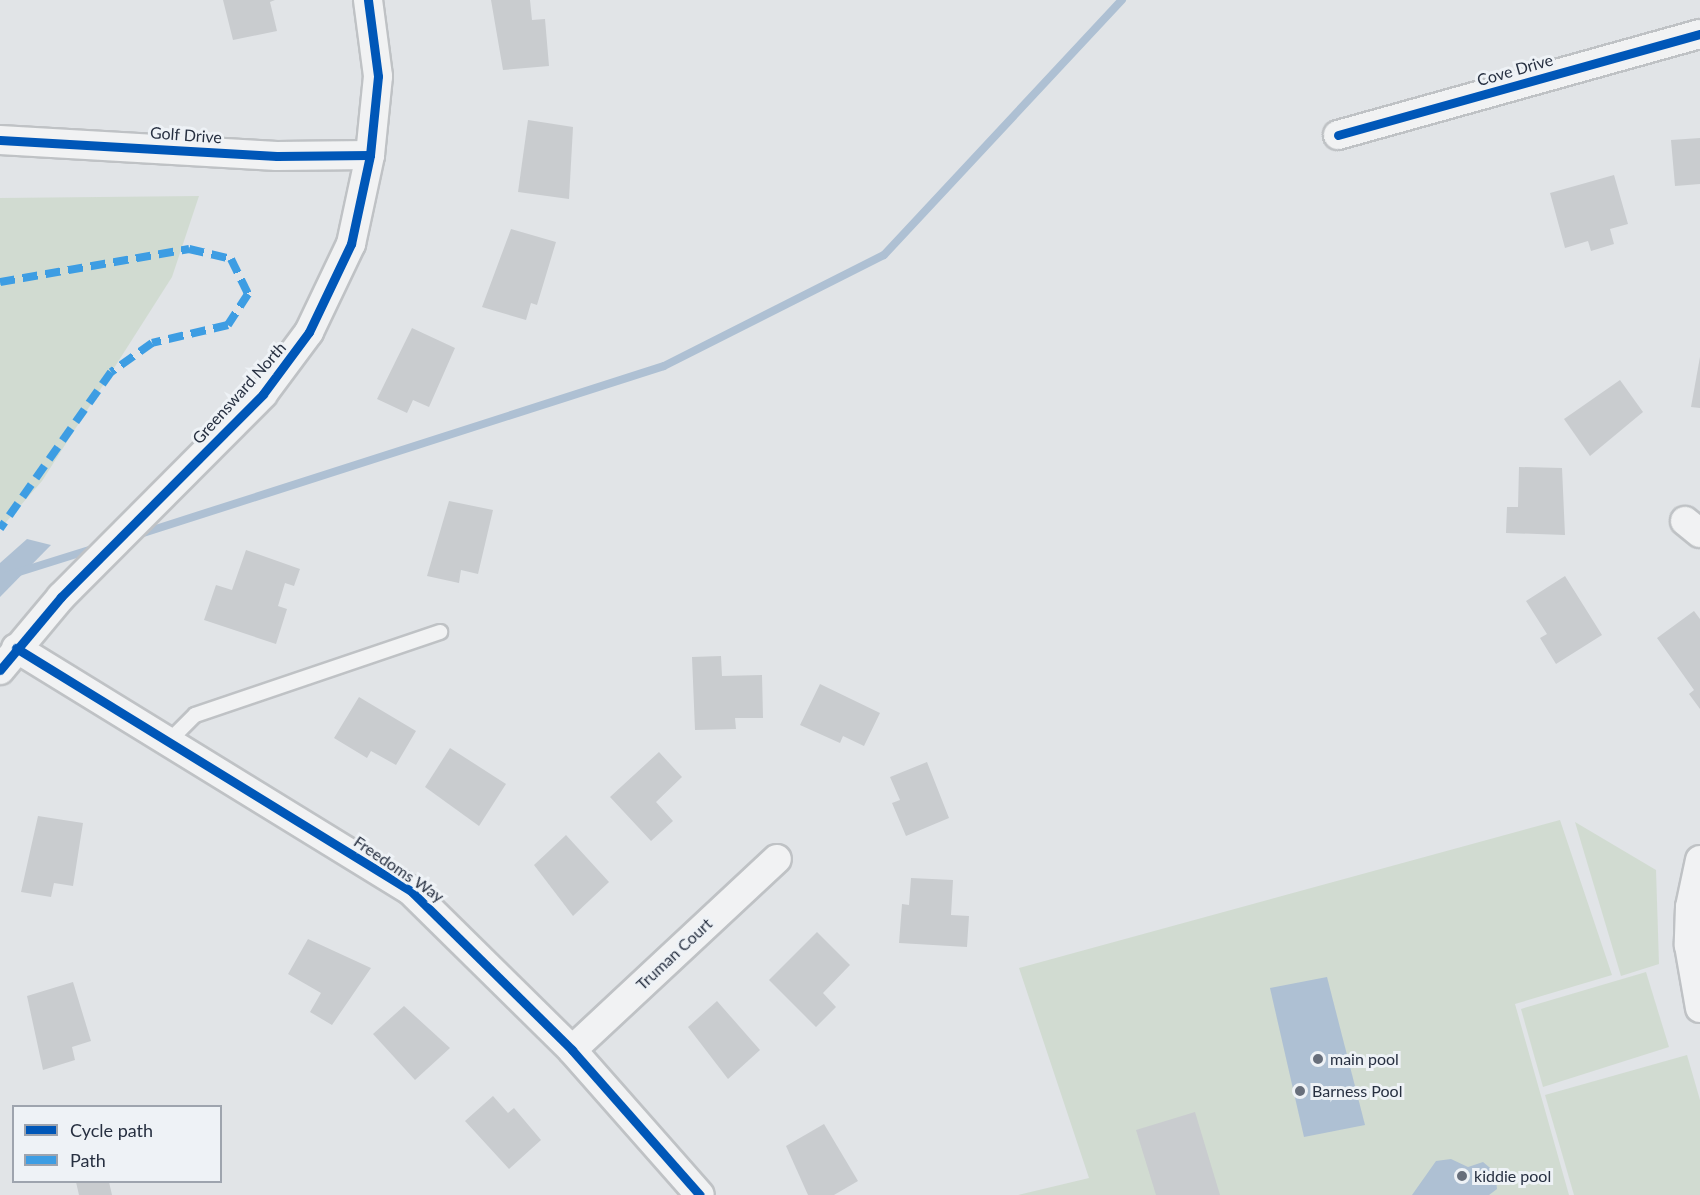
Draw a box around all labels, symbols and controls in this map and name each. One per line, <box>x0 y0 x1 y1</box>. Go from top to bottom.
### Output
street label: Cove Drive <box>1475 50 1555 90</box>
street label: Golf Drive <box>149 123 223 147</box>
street label: Greensward North <box>188 338 290 448</box>
street label: Freedoms Way <box>350 832 448 906</box>
street label: Truman Court <box>632 914 716 994</box>
place label: main pool <box>1330 1049 1399 1069</box>
marker: main pool <box>1311 1052 1325 1066</box>
place label: Barness Pool <box>1312 1081 1402 1101</box>
marker: Barness Pool <box>1293 1084 1307 1098</box>
legend <box>12 1105 222 1183</box>
text: Cycle path <box>70 1119 153 1141</box>
text: Path <box>70 1149 106 1171</box>
place label: kiddie pool <box>1474 1166 1551 1186</box>
marker: kiddie pool <box>1455 1169 1469 1183</box>

